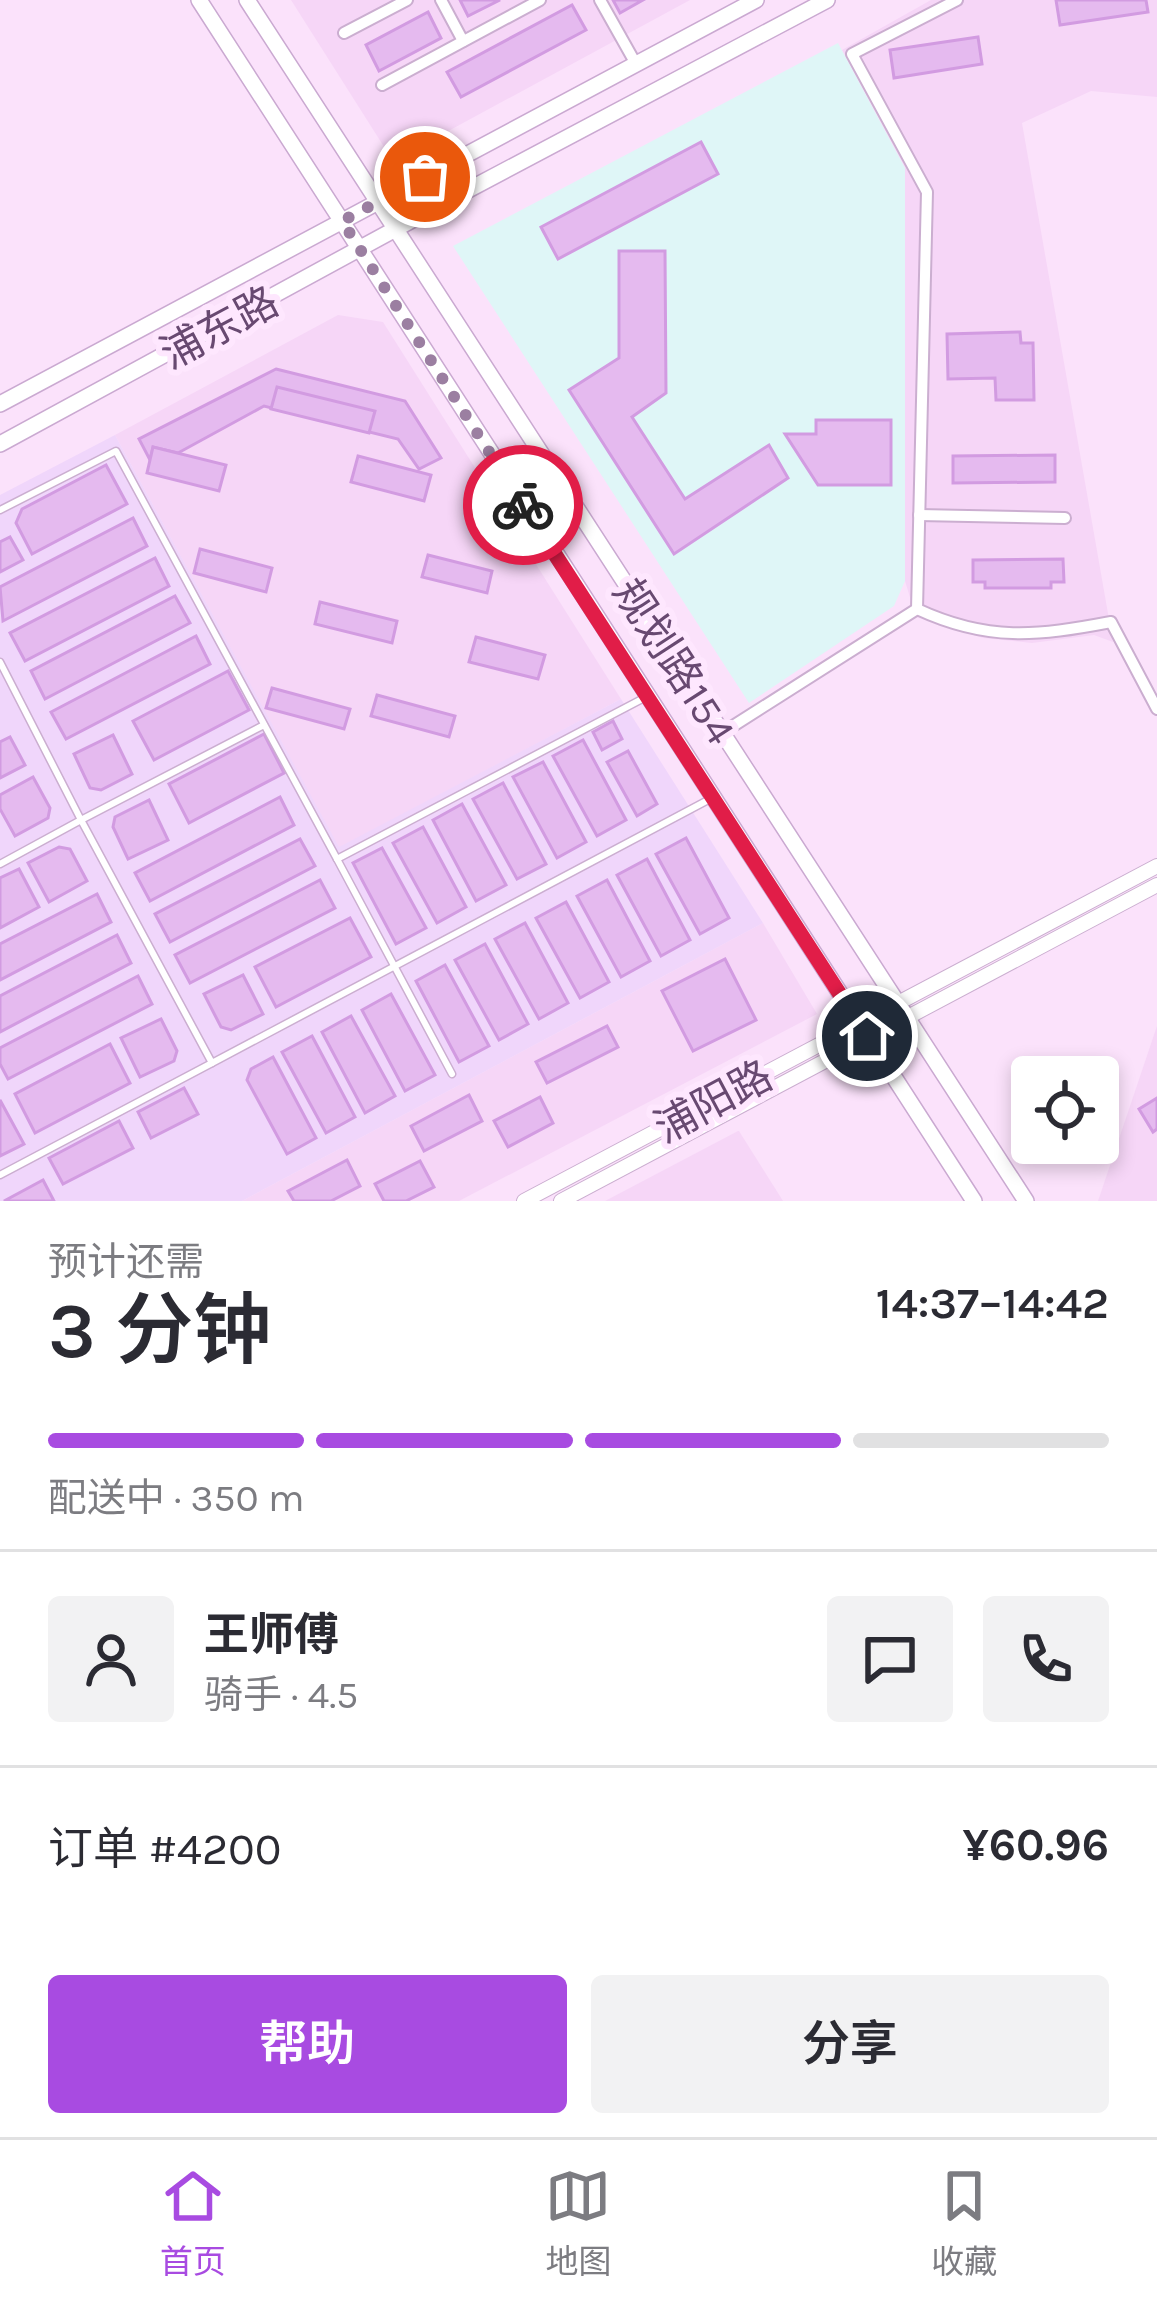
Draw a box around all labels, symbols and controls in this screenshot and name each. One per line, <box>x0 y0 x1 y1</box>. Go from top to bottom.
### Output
pin <box>374 126 476 228</box>
icon: bag <box>392 144 458 210</box>
street label: 浦东路 <box>152 276 287 380</box>
courier <box>463 445 583 565</box>
icon: bike <box>490 472 556 538</box>
street label: 规划路154 <box>602 569 746 754</box>
pin <box>816 985 918 1087</box>
icon: home <box>834 1003 900 1069</box>
street label: 浦阳路 <box>646 1050 781 1154</box>
map controls <box>1011 1056 1119 1164</box>
button: locate <box>1011 1056 1119 1164</box>
text: 预计还需 <box>48 1239 204 1285</box>
text: 14:37–14:42 <box>876 1277 1109 1329</box>
text: 3 分钟 <box>48 1285 271 1377</box>
text: 配送中 · 350 m <box>48 1475 304 1521</box>
button: person <box>48 1596 174 1722</box>
button: chat <box>827 1596 953 1722</box>
button: phone <box>983 1596 1109 1722</box>
text: 王师傅 <box>204 1609 339 1661</box>
text: 骑手 · 4.5 <box>204 1672 358 1718</box>
text: ¥60.96 <box>962 1819 1109 1871</box>
text: 订单 #4200 <box>48 1823 281 1875</box>
button: 帮助 <box>48 1975 567 2113</box>
button: 分享 <box>591 1975 1109 2113</box>
tab: 首页 <box>160 2163 226 2283</box>
tab: 地图 <box>545 2163 611 2283</box>
tab: 收藏 <box>931 2163 997 2283</box>

